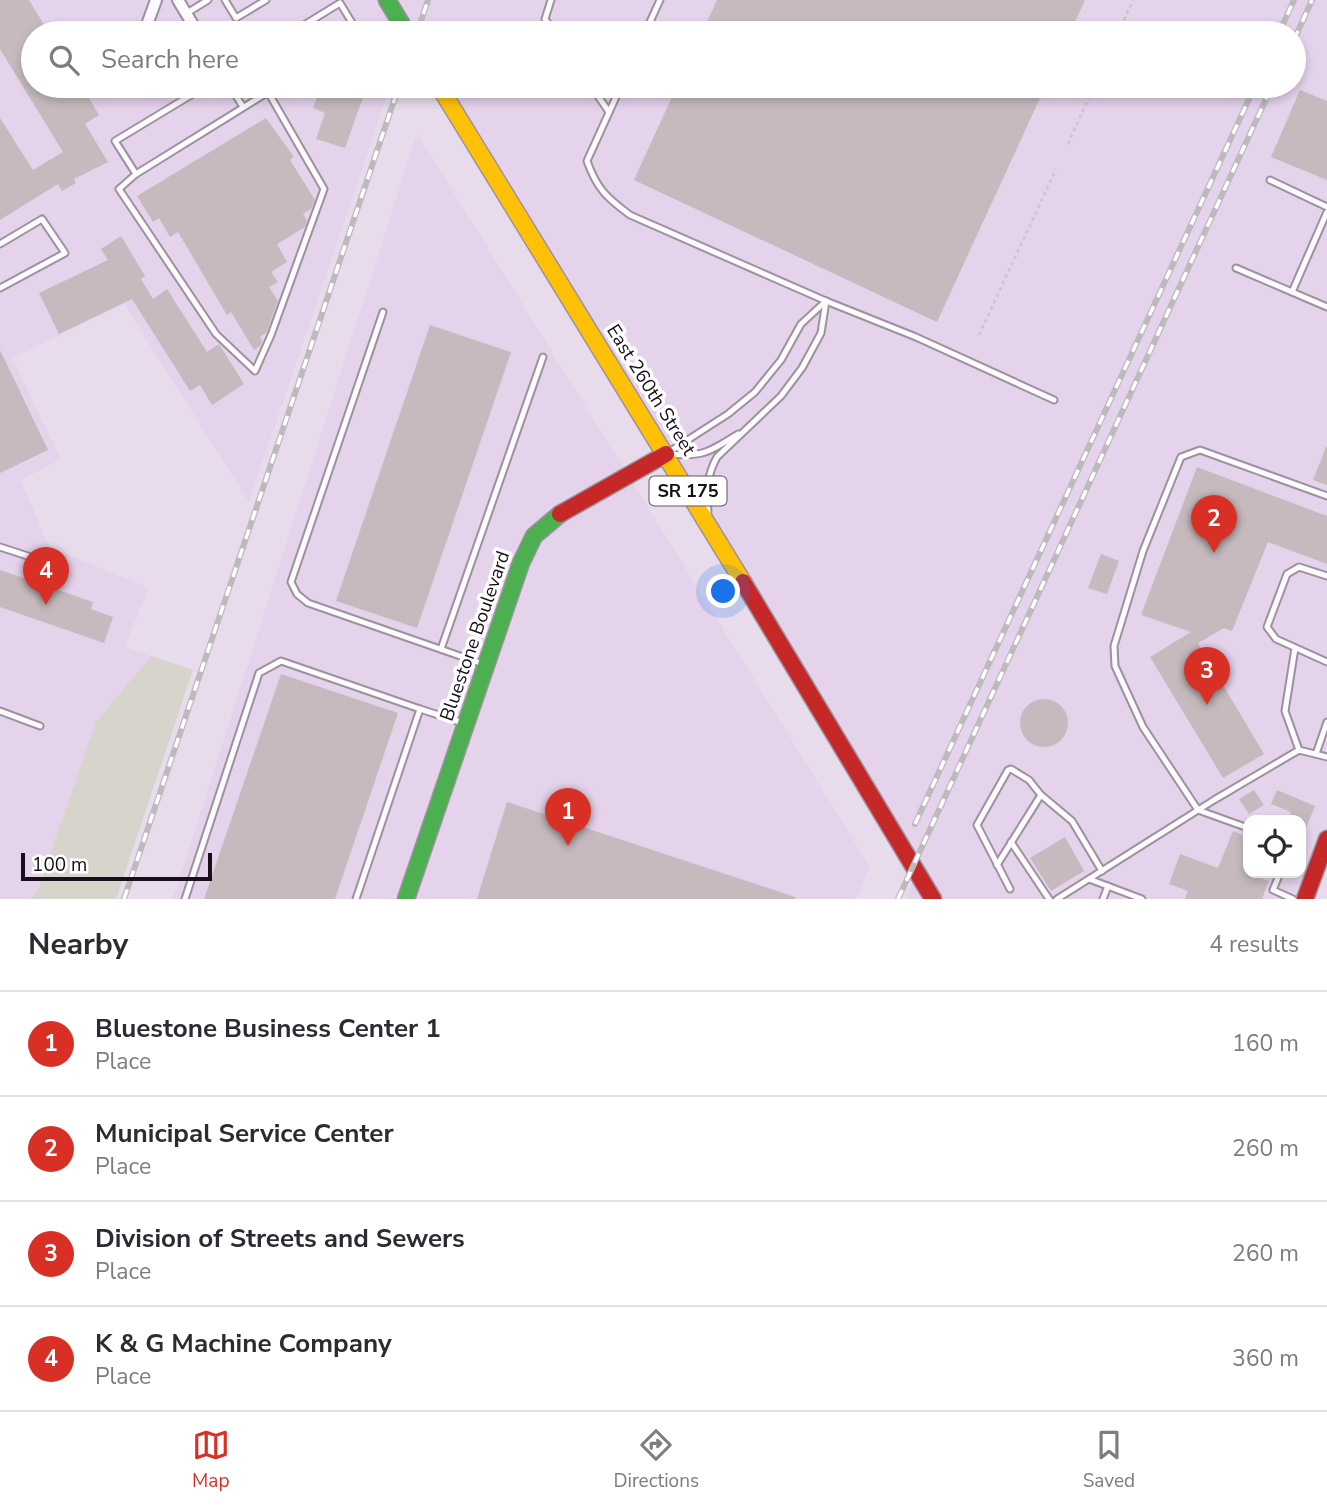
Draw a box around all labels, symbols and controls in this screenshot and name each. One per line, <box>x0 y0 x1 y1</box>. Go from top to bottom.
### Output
search box <box>21 21 1306 98</box>
icon: search <box>45 41 83 79</box>
text: Search here <box>101 42 239 77</box>
street label: East 260th Street <box>600 320 702 461</box>
road number: SR 175 <box>650 476 726 505</box>
pin: 2 <box>1191 495 1237 553</box>
pin: 4 <box>23 547 69 605</box>
street label: Bluestone Boulevard <box>434 548 516 724</box>
your location <box>706 574 740 608</box>
pin: 3 <box>1184 647 1230 705</box>
pin: 1 <box>545 788 591 846</box>
map controls <box>1243 815 1306 878</box>
button: locate <box>1243 815 1306 878</box>
scale bar <box>21 850 212 882</box>
text: 100 m <box>32 852 87 878</box>
text: Nearby <box>28 924 128 965</box>
text: 4 results <box>1209 929 1299 960</box>
text: Bluestone Business Center 1 <box>95 1011 441 1046</box>
text: 1 <box>44 1028 58 1059</box>
text: 160 m <box>1232 1028 1299 1059</box>
text: Place <box>95 1046 151 1077</box>
text: Municipal Service Center <box>95 1116 394 1151</box>
text: 2 <box>44 1133 58 1164</box>
text: 260 m <box>1232 1133 1299 1164</box>
text: Place <box>95 1151 151 1182</box>
text: Division of Streets and Sewers <box>95 1221 465 1256</box>
text: 3 <box>44 1238 58 1269</box>
text: 260 m <box>1232 1238 1299 1269</box>
text: Place <box>95 1256 151 1287</box>
text: K & G Machine Company <box>95 1326 392 1361</box>
text: 4 <box>44 1343 58 1374</box>
text: 360 m <box>1232 1343 1299 1374</box>
text: Place <box>95 1361 151 1392</box>
tab: Map <box>192 1426 230 1494</box>
tab: Directions <box>613 1426 699 1494</box>
tab: Saved <box>1083 1426 1135 1494</box>

